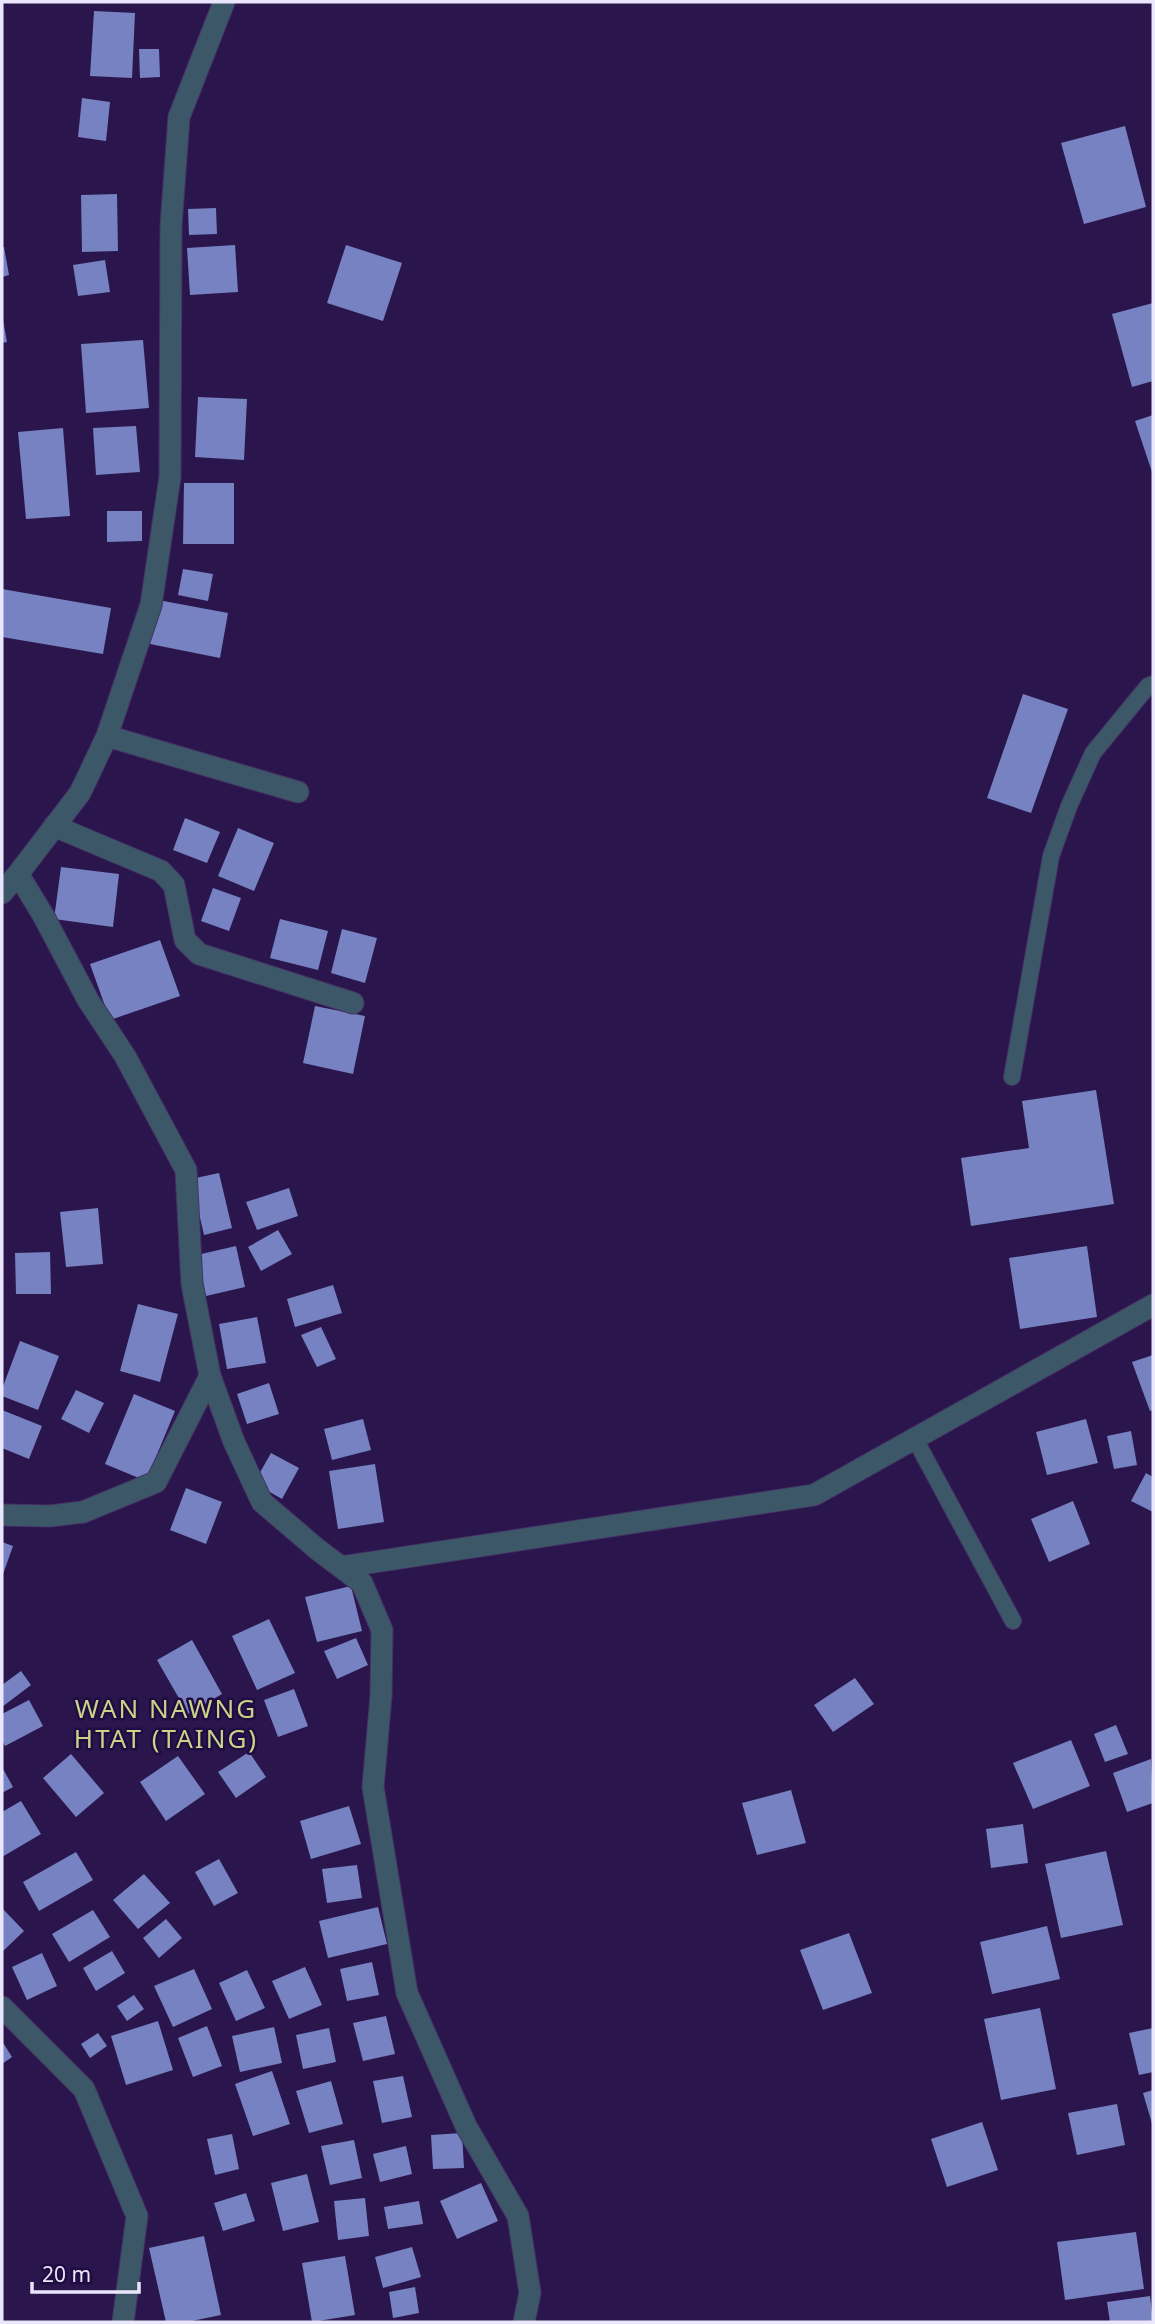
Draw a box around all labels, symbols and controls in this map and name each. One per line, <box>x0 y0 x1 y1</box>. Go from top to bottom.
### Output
district label: WAN NAWNG HTAT (TAING) <box>74 1690 258 1756</box>
scale bar <box>32 2250 138 2294</box>
text: 20 m <box>42 2260 91 2288</box>

